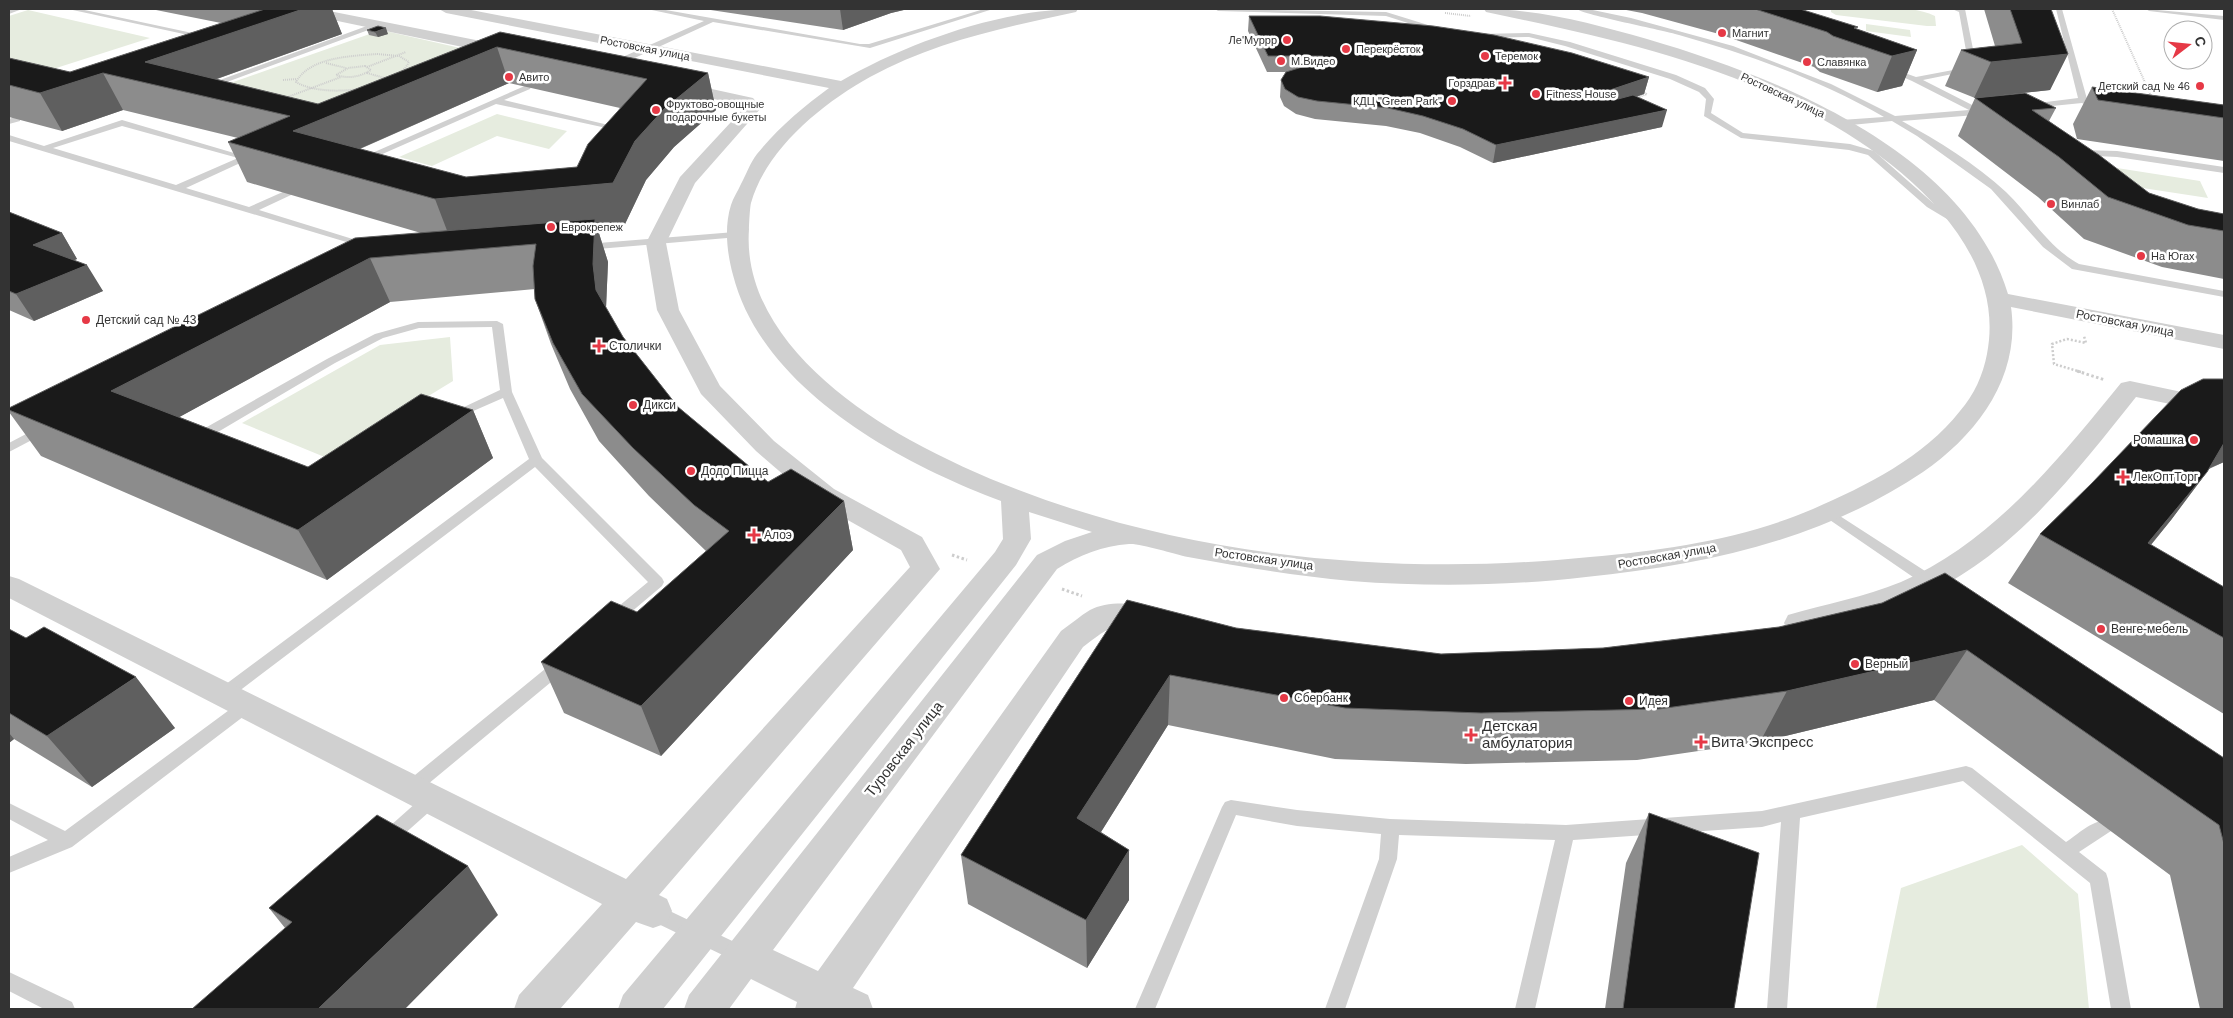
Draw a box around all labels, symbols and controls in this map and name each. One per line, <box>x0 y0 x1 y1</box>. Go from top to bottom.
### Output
north arrow <box>2163 20 2213 70</box>
marker: Магнит <box>1716 27 1728 39</box>
place label: Магнит <box>1732 27 1769 39</box>
street label: Ростовская улица <box>599 33 692 63</box>
place label: Ле'Муррр <box>1229 34 1277 46</box>
marker: Ле'Муррр <box>1281 34 1293 46</box>
text: С <box>2191 34 2210 48</box>
marker: Перекрёсток <box>1340 43 1352 55</box>
place label: Перекрёсток <box>1356 43 1421 55</box>
marker: Теремок <box>1479 50 1491 62</box>
place label: Теремок <box>1495 50 1538 62</box>
marker: М.Видео <box>1275 55 1287 67</box>
place label: М.Видео <box>1291 55 1335 67</box>
marker: Славянка <box>1801 56 1813 68</box>
place label: Славянка <box>1817 56 1867 68</box>
street label: Ростовская улица <box>1739 70 1828 120</box>
marker: Авито <box>503 71 515 83</box>
place label: Авито <box>519 71 549 83</box>
place label: Горздрав <box>1448 77 1495 89</box>
marker: Горздрав <box>1499 77 1511 89</box>
place label: Детский сад № 46 <box>2098 80 2190 92</box>
marker: Детский сад № 46 <box>2194 80 2206 92</box>
marker: Fitness House <box>1530 88 1542 100</box>
place label: Fitness House <box>1546 88 1616 100</box>
place label: КДЦ "Green Park" <box>1353 95 1442 107</box>
marker: КДЦ "Green Park" <box>1446 95 1458 107</box>
place label: Фруктово-овощные подарочные букеты <box>666 98 767 123</box>
marker: Фруктово-овощные подарочные букеты <box>650 104 662 116</box>
marker: Винлаб <box>2045 198 2057 210</box>
place label: Винлаб <box>2061 198 2099 210</box>
marker: Еврокрепеж <box>545 221 557 233</box>
place label: Еврокрепеж <box>561 221 623 233</box>
marker: На Югах <box>2135 250 2147 262</box>
place label: На Югах <box>2151 250 2195 262</box>
street label: Ростовская улица <box>2075 307 2175 339</box>
place label: Детский сад № 43 <box>96 313 197 327</box>
marker: Детский сад № 43 <box>80 314 92 326</box>
place label: Столички <box>609 339 661 353</box>
marker: Столички <box>593 340 605 352</box>
place label: Дикси <box>643 398 676 412</box>
marker: Дикси <box>627 399 639 411</box>
place label: Ромашка <box>2133 433 2184 447</box>
marker: Ромашка <box>2188 434 2200 446</box>
place label: Додо Пицца <box>701 464 769 478</box>
marker: Додо Пицца <box>685 465 697 477</box>
place label: ЛекОптТорг <box>2133 470 2199 484</box>
marker: ЛекОптТорг <box>2117 471 2129 483</box>
place label: Алоэ <box>764 528 792 542</box>
marker: Алоэ <box>748 529 760 541</box>
street label: Ростовская улица <box>1617 540 1717 572</box>
street label: Ростовская улица <box>1214 545 1315 573</box>
place label: Венге-мебель <box>2111 622 2188 636</box>
marker: Венге-мебель <box>2095 623 2107 635</box>
place label: Верный <box>1865 657 1908 671</box>
marker: Верный <box>1849 658 1861 670</box>
place label: Сбербанк <box>1294 691 1349 705</box>
marker: Сбербанк <box>1278 692 1290 704</box>
place label: Идея <box>1639 694 1668 708</box>
marker: Идея <box>1623 695 1635 707</box>
street label: Туровская улица <box>861 697 947 800</box>
place label: Детская амбулатория <box>1482 717 1573 751</box>
marker: Детская амбулатория <box>1464 728 1478 742</box>
place label: Вита Экспресс <box>1711 733 1814 750</box>
marker: Вита Экспресс <box>1695 736 1707 748</box>

